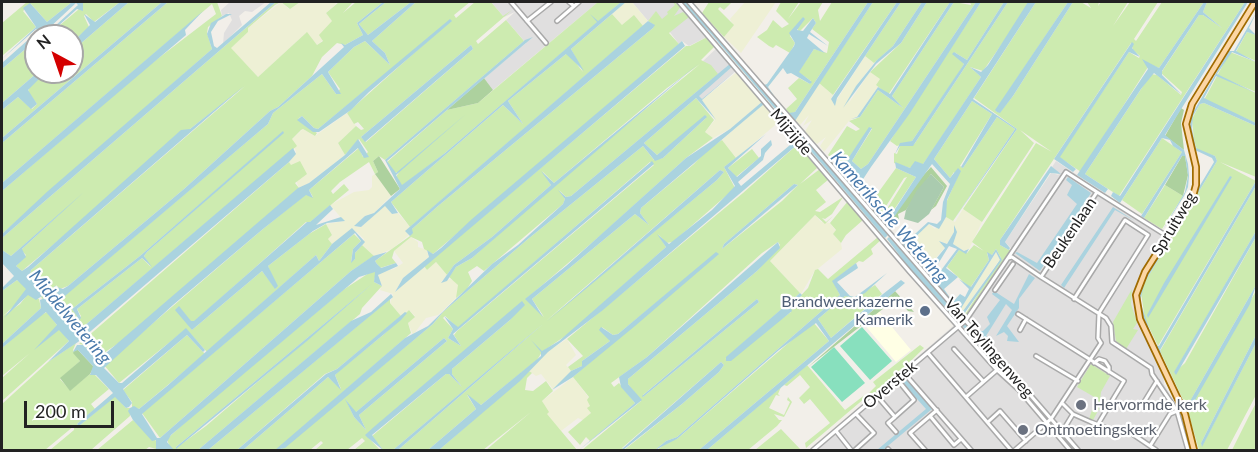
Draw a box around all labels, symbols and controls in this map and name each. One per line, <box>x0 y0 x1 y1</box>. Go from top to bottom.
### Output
north arrow <box>24 24 84 84</box>
text: N <box>33 30 54 53</box>
street label: Mijzijde <box>766 105 816 159</box>
water label: Kameriksche Wetering <box>826 147 952 287</box>
street label: Spruitweg <box>1147 189 1201 259</box>
street label: Beukenlaan <box>1039 194 1101 272</box>
water label: Middelwetering <box>24 266 116 368</box>
place label: Brandweerkazerne Kamerik <box>781 292 913 330</box>
street label: Van Teylingenweg <box>940 294 1038 402</box>
marker: Brandweerkazerne Kamerik <box>918 304 932 318</box>
street label: Overstek <box>859 357 921 413</box>
scale bar <box>27 389 117 427</box>
place label: Hervormde kerk <box>1093 395 1207 415</box>
marker: Hervormde kerk <box>1074 398 1088 412</box>
text: 200 m <box>35 400 86 422</box>
place label: Ontmoetingskerk <box>1035 420 1157 440</box>
marker: Ontmoetingskerk <box>1016 423 1030 437</box>

